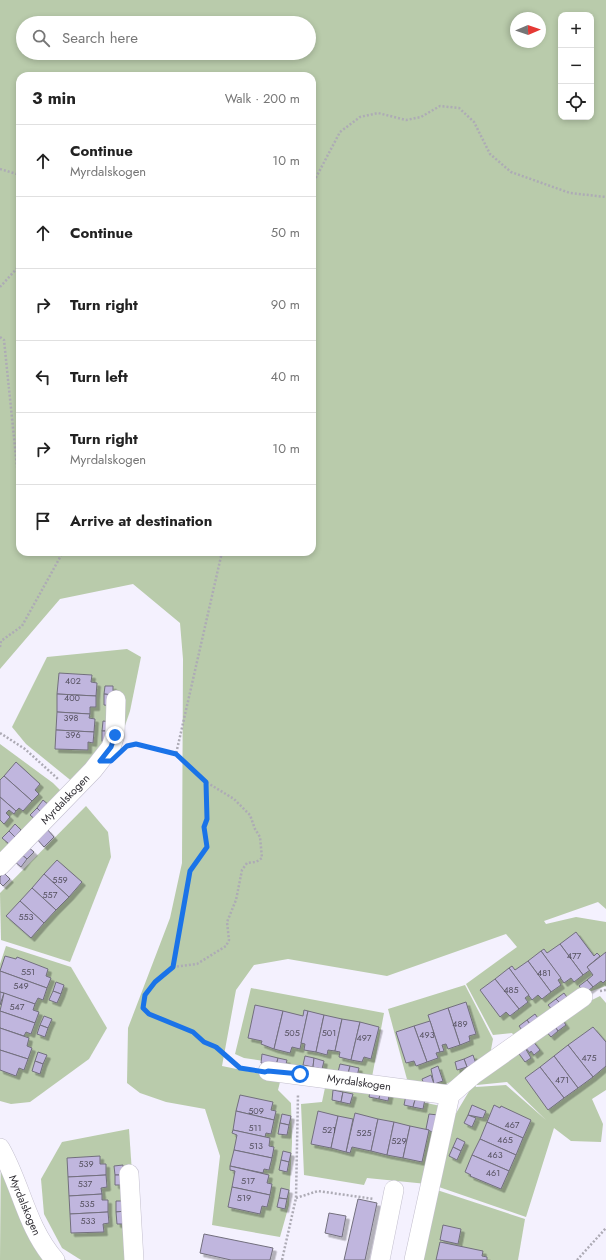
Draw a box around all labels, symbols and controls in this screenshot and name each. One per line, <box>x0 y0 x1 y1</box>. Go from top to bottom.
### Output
north arrow <box>510 12 546 48</box>
map controls <box>558 12 594 120</box>
button: + <box>558 12 594 48</box>
search box <box>16 16 316 60</box>
icon: search <box>30 27 52 49</box>
text: Search here <box>62 27 138 49</box>
button: − <box>558 48 594 84</box>
button: locate <box>558 84 594 120</box>
text: 3 min <box>32 86 76 110</box>
text: Walk · 200 m <box>225 89 300 108</box>
text: Continue <box>70 140 133 162</box>
icon: ahead <box>32 150 54 172</box>
text: 10 m <box>272 151 300 170</box>
text: Myrdalskogen <box>70 162 146 181</box>
icon: ahead <box>32 222 54 244</box>
text: Continue <box>70 222 133 244</box>
text: 50 m <box>271 223 300 242</box>
icon: right <box>32 294 54 316</box>
text: Turn right <box>70 294 138 316</box>
text: 90 m <box>271 295 300 314</box>
icon: left <box>32 366 54 388</box>
text: Turn left <box>70 366 128 388</box>
text: 40 m <box>271 367 300 386</box>
text: Turn right <box>70 428 138 450</box>
icon: right <box>32 438 54 460</box>
text: 10 m <box>272 439 300 458</box>
text: Myrdalskogen <box>70 450 146 469</box>
icon: arrive <box>32 510 54 532</box>
text: Arrive at destination <box>70 510 212 532</box>
house number: 402 <box>65 674 81 687</box>
house number: 400 <box>64 691 81 704</box>
house number: 398 <box>63 711 79 724</box>
route end <box>106 726 124 744</box>
house number: 396 <box>65 728 81 741</box>
street label: Myrdalskogen <box>37 770 93 828</box>
house number: 559 <box>52 873 68 886</box>
house number: 557 <box>43 888 58 901</box>
house number: 553 <box>18 910 34 923</box>
house number: 477 <box>567 949 582 962</box>
house number: 551 <box>21 965 35 978</box>
house number: 481 <box>537 966 551 979</box>
house number: 549 <box>13 979 29 992</box>
house number: 485 <box>503 983 519 996</box>
house number: 547 <box>9 1000 25 1013</box>
house number: 489 <box>452 1017 468 1030</box>
house number: 505 <box>284 1026 300 1039</box>
house number: 501 <box>322 1026 336 1039</box>
house number: 493 <box>419 1028 435 1041</box>
house number: 497 <box>357 1031 372 1044</box>
house number: 475 <box>581 1051 597 1064</box>
route start <box>291 1065 309 1083</box>
street label: Myrdalskogen <box>326 1070 392 1094</box>
house number: 471 <box>555 1073 569 1086</box>
house number: 509 <box>248 1104 264 1117</box>
house number: 467 <box>504 1118 520 1131</box>
house number: 511 <box>248 1121 262 1134</box>
house number: 521 <box>322 1123 336 1136</box>
house number: 525 <box>356 1126 372 1139</box>
house number: 465 <box>497 1133 513 1146</box>
house number: 529 <box>391 1134 407 1147</box>
house number: 513 <box>249 1139 263 1152</box>
house number: 463 <box>487 1148 503 1161</box>
house number: 539 <box>78 1157 94 1170</box>
house number: 461 <box>486 1166 500 1179</box>
street label: Myrdalskogen <box>5 1172 45 1238</box>
house number: 517 <box>241 1174 255 1187</box>
house number: 537 <box>78 1177 93 1190</box>
house number: 519 <box>237 1191 251 1204</box>
house number: 535 <box>79 1197 95 1210</box>
house number: 533 <box>81 1214 96 1227</box>

